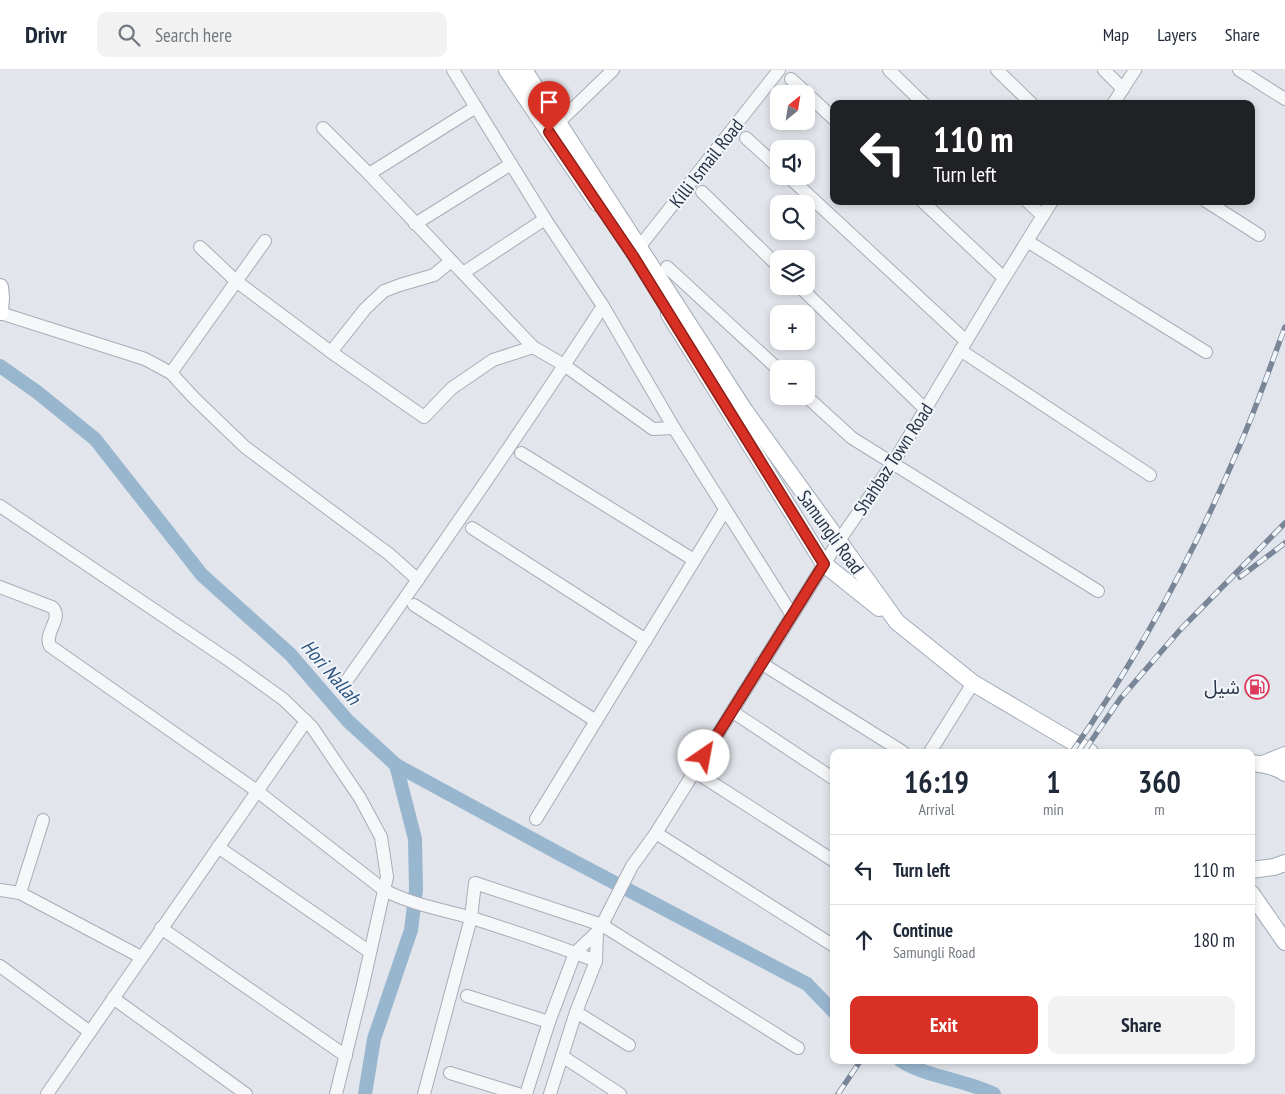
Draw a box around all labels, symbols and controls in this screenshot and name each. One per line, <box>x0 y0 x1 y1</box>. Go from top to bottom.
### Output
search box <box>97 12 447 57</box>
text: Drivr <box>25 19 67 50</box>
icon: search <box>115 21 143 49</box>
text: Search here <box>155 23 232 47</box>
text: Map <box>1103 23 1129 46</box>
text: Layers <box>1157 23 1197 46</box>
text: Share <box>1225 23 1260 46</box>
pin <box>528 81 570 132</box>
north arrow <box>770 85 815 130</box>
map controls <box>770 85 815 405</box>
icon: arrive <box>535 88 563 116</box>
street label: Killi Ismail Road <box>664 114 748 212</box>
text: 110 m <box>933 116 1014 162</box>
icon: left <box>850 120 915 185</box>
button: sound <box>770 140 815 185</box>
text: Turn left <box>933 160 997 188</box>
button: search <box>770 195 815 240</box>
button: layers <box>770 250 815 295</box>
button: + <box>770 305 815 350</box>
button: − <box>770 360 815 405</box>
street label: Shahbaz Town Road <box>848 398 938 520</box>
street label: Samungli Road <box>793 485 869 579</box>
water label: Hori Nallah <box>295 634 367 711</box>
fuel station icon: شیل <box>1244 674 1270 700</box>
place label: شیل <box>1204 675 1240 699</box>
position arrow <box>677 729 729 781</box>
text: 16:19 <box>904 762 969 801</box>
text: 1 <box>1046 762 1061 801</box>
text: 360 <box>1138 762 1181 801</box>
text: Arrival <box>918 799 955 819</box>
text: min <box>1043 799 1064 819</box>
text: m <box>1154 799 1165 819</box>
icon: left <box>850 856 878 884</box>
text: Turn left <box>893 858 950 882</box>
text: 110 m <box>1193 858 1235 882</box>
text: Continue <box>893 918 953 942</box>
icon: ahead <box>850 926 878 954</box>
text: 180 m <box>1193 928 1235 952</box>
text: Samungli Road <box>893 942 975 962</box>
button: Exit <box>850 996 1038 1054</box>
button: Share <box>1048 996 1235 1054</box>

